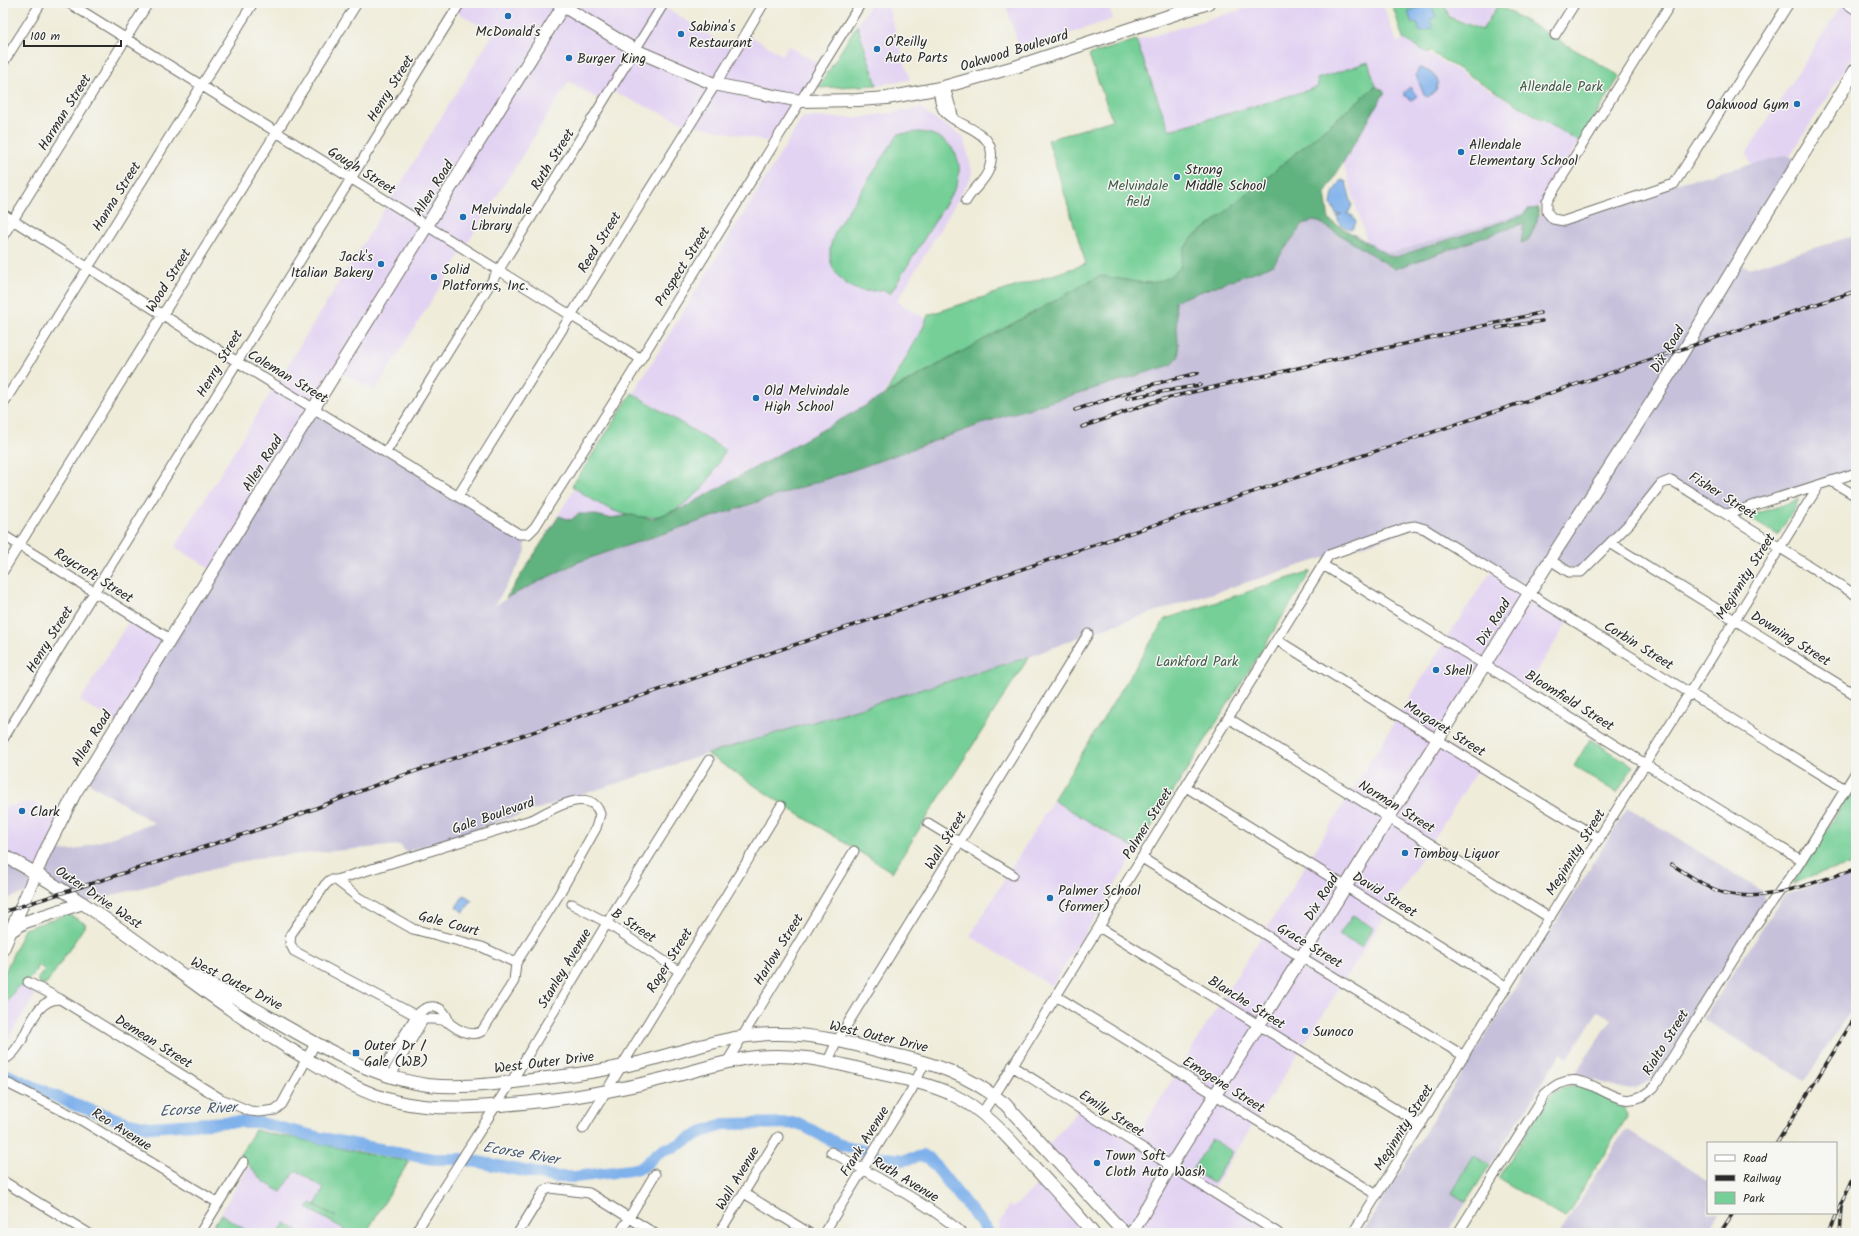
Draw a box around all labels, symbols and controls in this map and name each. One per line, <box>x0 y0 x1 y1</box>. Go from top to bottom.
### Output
marker: McDonald's <box>503 11 513 21</box>
place label: Sabina's Restaurant <box>689 16 753 54</box>
place label: McDonald's <box>475 21 541 43</box>
scale bar <box>24 22 121 48</box>
street label: Oakwood Boulevard <box>957 24 1072 78</box>
text: 100 m <box>30 27 61 46</box>
marker: Sabina's Restaurant <box>676 29 686 39</box>
place label: O'Reilly Auto Parts <box>885 31 948 69</box>
marker: O'Reilly Auto Parts <box>872 44 882 54</box>
place label: Burger King <box>577 48 646 70</box>
street label: Henry Street <box>362 50 420 126</box>
marker: Burger King <box>564 53 574 63</box>
street label: Harman Street <box>33 69 98 155</box>
park label: Allendale Park <box>1519 76 1603 98</box>
place label: Oakwood Gym <box>1706 94 1789 116</box>
marker: Oakwood Gym <box>1792 99 1802 109</box>
street label: Ruth Street <box>525 124 581 195</box>
place label: Allendale Elementary School <box>1469 134 1578 172</box>
street label: Gough Street <box>323 141 400 201</box>
marker: Allendale Elementary School <box>1456 147 1466 157</box>
street label: Allen Road <box>408 155 460 221</box>
street label: Hanna Street <box>87 157 147 236</box>
place label: Strong Middle School <box>1185 159 1267 197</box>
marker: Strong Middle School <box>1172 172 1182 182</box>
park label: Melvindale field <box>1108 175 1169 213</box>
place label: Melvindale Library <box>471 199 532 237</box>
street label: Reed Street <box>572 207 628 278</box>
marker: Melvindale Library <box>458 212 468 222</box>
street label: Prospect Street <box>650 222 716 311</box>
street label: Wood Street <box>141 244 197 317</box>
place label: Jack's Italian Bakery <box>291 246 373 284</box>
marker: Jack's Italian Bakery <box>376 259 386 269</box>
place label: Solid Platforms, Inc. <box>442 259 529 297</box>
marker: Solid Platforms, Inc. <box>429 272 439 282</box>
street label: Dix Road <box>1645 321 1691 377</box>
street label: Henry Street <box>191 325 249 402</box>
street label: Coleman Street <box>243 344 333 410</box>
place label: Old Melvindale High School <box>764 380 850 418</box>
marker: Old Melvindale High School <box>751 393 761 403</box>
street label: Allen Road <box>237 430 289 496</box>
street label: Fisher Street <box>1684 466 1761 526</box>
street label: Meginnity Street <box>1710 528 1782 624</box>
street label: Roycroft Street <box>49 543 138 609</box>
street label: Dix Road <box>1471 594 1517 650</box>
street label: Henry Street <box>21 601 79 677</box>
street label: Downing Street <box>1746 605 1835 673</box>
street label: Corbin Street <box>1599 616 1678 676</box>
park label: Lankford Park <box>1156 651 1239 673</box>
place label: Shell <box>1444 660 1473 682</box>
marker: Shell <box>1431 665 1441 675</box>
street label: Bloomfield Street <box>1521 665 1619 737</box>
street label: Margaret Street <box>1399 695 1490 763</box>
street label: Allen Road <box>66 705 118 771</box>
street label: Norman Street <box>1354 775 1440 839</box>
street label: Palmer Street <box>1117 783 1179 864</box>
street label: Gale Boulevard <box>449 791 539 840</box>
place label: Clark <box>30 801 60 823</box>
street label: Meginnity Street <box>1540 804 1612 900</box>
marker: Clark <box>17 806 27 816</box>
street label: Wall Street <box>919 806 973 874</box>
place label: Tomboy Liquor <box>1413 843 1501 865</box>
marker: Tomboy Liquor <box>1400 848 1410 858</box>
street label: Outer Drive West <box>51 861 147 935</box>
street label: David Street <box>1348 866 1422 924</box>
street label: Dix Road <box>1299 869 1345 925</box>
place label: Palmer School (former) <box>1058 880 1141 918</box>
marker: Palmer School (former) <box>1045 893 1055 903</box>
street label: B Street <box>607 903 661 949</box>
street label: Gale Court <box>416 905 482 943</box>
street label: Harlow Street <box>748 909 810 990</box>
street label: Grace Street <box>1272 918 1347 974</box>
street label: Roger Street <box>641 923 699 997</box>
street label: Stanley Avenue <box>532 924 598 1013</box>
street label: West Outer Drive <box>187 951 287 1017</box>
street label: Blanche Street <box>1204 970 1290 1036</box>
street label: Rialto Street <box>1637 1005 1695 1080</box>
street label: Demean Street <box>110 1009 197 1075</box>
street label: West Outer Drive <box>827 1015 931 1059</box>
place label: Sunoco <box>1313 1021 1354 1043</box>
marker: Sunoco <box>1300 1026 1310 1036</box>
place label: Outer Dr / Gale (WB) <box>364 1035 428 1073</box>
street label: West Outer Drive <box>493 1046 596 1080</box>
marker: Outer Dr / Gale (WB) <box>351 1048 361 1058</box>
street label: Emogene Street <box>1178 1051 1269 1119</box>
street label: Meginnity Street <box>1368 1079 1440 1175</box>
street label: Emily Street <box>1075 1085 1149 1143</box>
water label: Ecorse River <box>159 1096 240 1124</box>
street label: Frank Avenue <box>834 1101 896 1181</box>
street label: Reo Avenue <box>87 1103 157 1157</box>
water label: Ecorse River <box>481 1136 564 1173</box>
street label: Wall Avenue <box>710 1142 766 1215</box>
legend <box>1707 1142 1837 1214</box>
place label: Town Soft Cloth Auto Wash <box>1105 1145 1205 1183</box>
text: Road <box>1743 1149 1768 1168</box>
street label: Ruth Avenue <box>868 1151 944 1209</box>
marker: Town Soft Cloth Auto Wash <box>1092 1158 1102 1168</box>
text: Railway <box>1743 1169 1781 1188</box>
text: Park <box>1743 1189 1765 1208</box>

